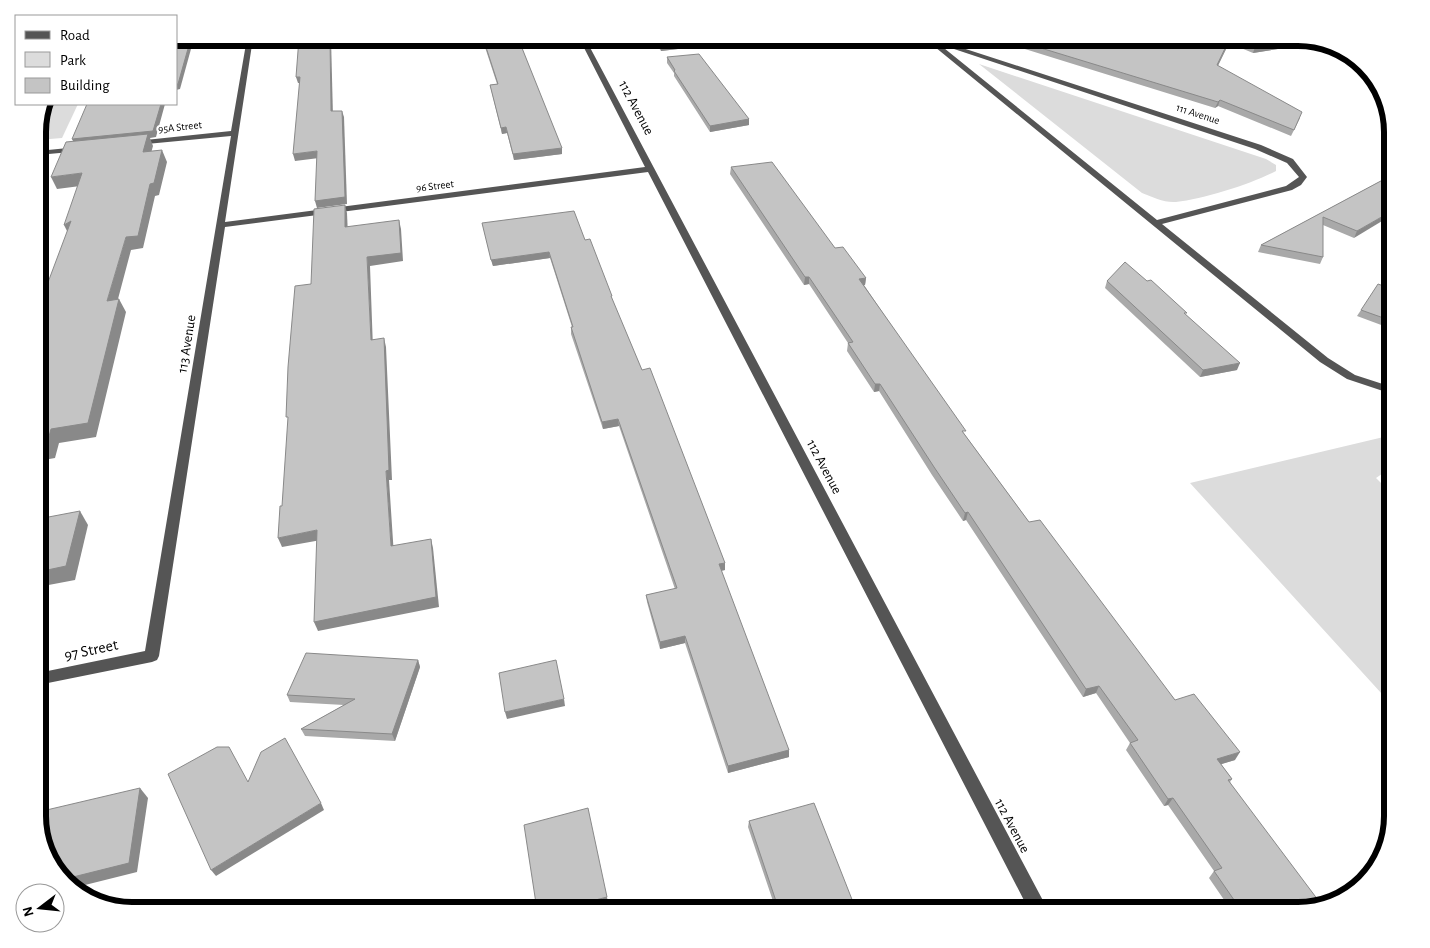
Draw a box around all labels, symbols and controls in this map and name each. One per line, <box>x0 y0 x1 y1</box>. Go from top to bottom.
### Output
legend <box>15 15 178 105</box>
text: Road <box>60 28 90 43</box>
text: Park <box>60 53 86 68</box>
text: Building <box>60 78 110 93</box>
street label: 112 Avenue <box>616 79 656 137</box>
street label: 111 Avenue <box>1175 102 1221 126</box>
street label: 95A Street <box>158 119 203 135</box>
street label: 96 Street <box>415 178 455 194</box>
street label: 113 Avenue <box>176 314 198 374</box>
street label: 112 Avenue <box>804 438 844 496</box>
street label: 97 Street <box>63 637 119 663</box>
street label: 112 Avenue <box>992 797 1032 855</box>
north arrow <box>15 883 65 933</box>
text: N <box>20 905 37 918</box>

